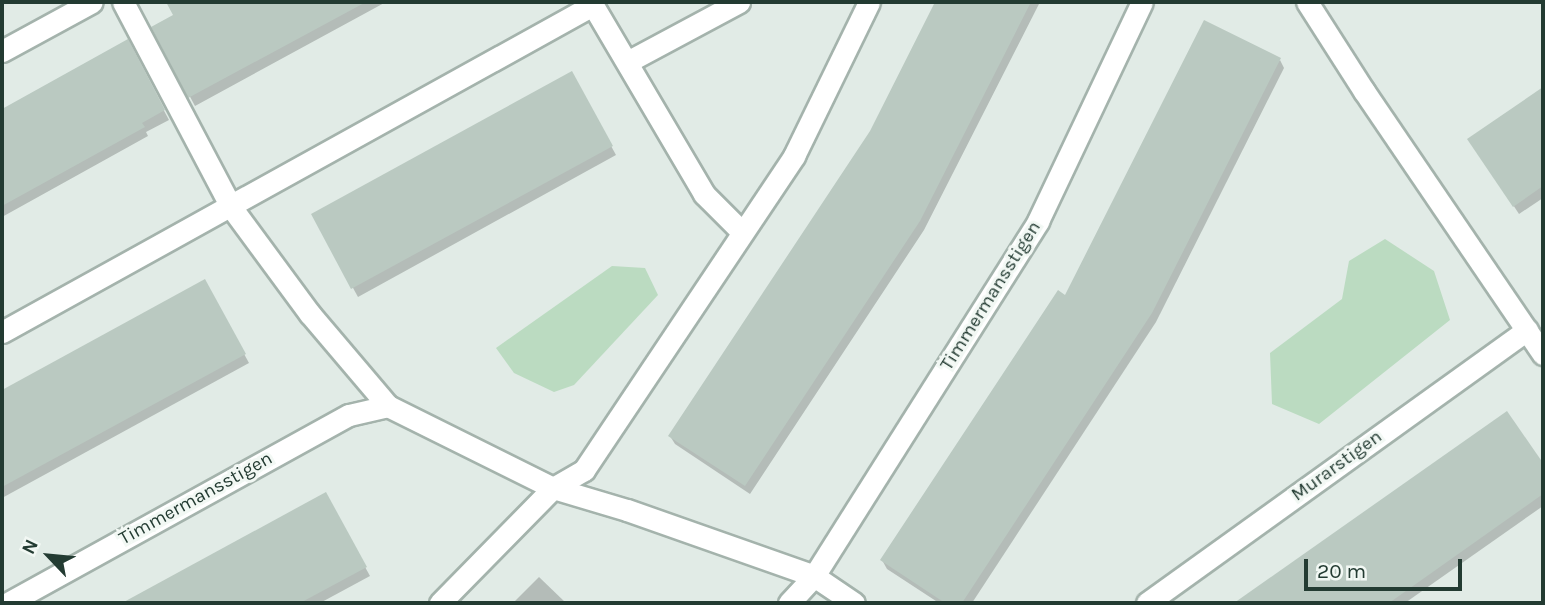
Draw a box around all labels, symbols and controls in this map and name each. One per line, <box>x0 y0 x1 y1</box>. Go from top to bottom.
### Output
street label: Timmermansstigen <box>936 217 1046 375</box>
street label: Murarstigen <box>1287 425 1387 507</box>
street label: Timmermansstigen <box>115 447 277 551</box>
north arrow <box>14 521 84 591</box>
text: N <box>17 536 43 558</box>
scale bar <box>1307 546 1464 590</box>
text: 20 m <box>1317 559 1366 583</box>

